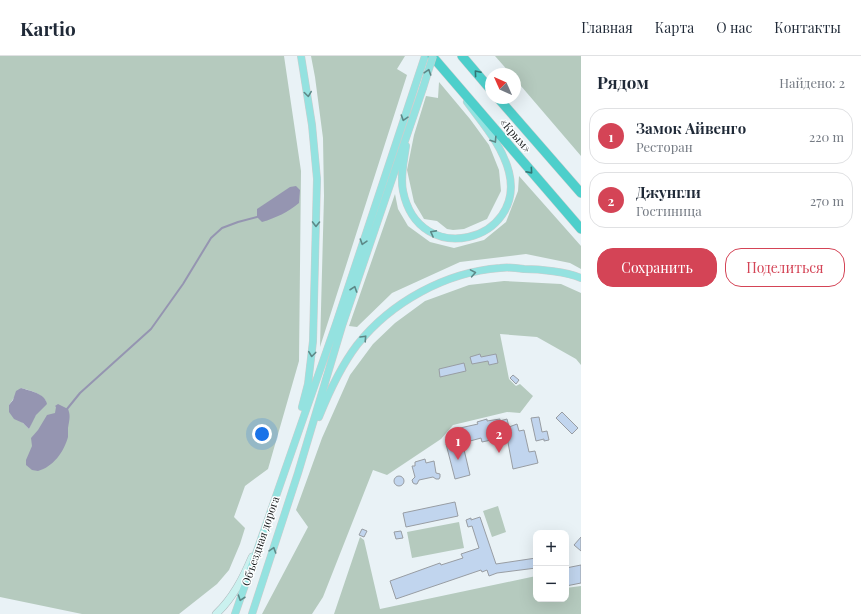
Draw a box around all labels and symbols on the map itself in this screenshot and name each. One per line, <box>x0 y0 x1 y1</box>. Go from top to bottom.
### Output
north arrow <box>485 68 521 104</box>
one-way arrow <box>423 69 432 76</box>
one-way arrow <box>474 70 481 78</box>
one-way arrow <box>303 91 312 97</box>
one-way arrow <box>400 114 409 121</box>
street label: «Крым» <box>497 115 535 156</box>
one-way arrow <box>490 136 497 143</box>
one-way arrow <box>526 166 533 173</box>
one-way arrow <box>312 221 320 227</box>
one-way arrow <box>430 230 437 237</box>
one-way arrow <box>359 238 368 245</box>
one-way arrow <box>470 269 476 277</box>
one-way arrow <box>350 286 358 293</box>
one-way arrow <box>359 335 366 343</box>
one-way arrow <box>308 351 317 357</box>
pin: 2 <box>486 420 512 453</box>
your location <box>252 424 272 444</box>
pin: 1 <box>445 427 471 460</box>
street label: Объездная дорога <box>238 494 283 588</box>
one-way arrow <box>268 547 277 554</box>
one-way arrow <box>237 595 245 602</box>

